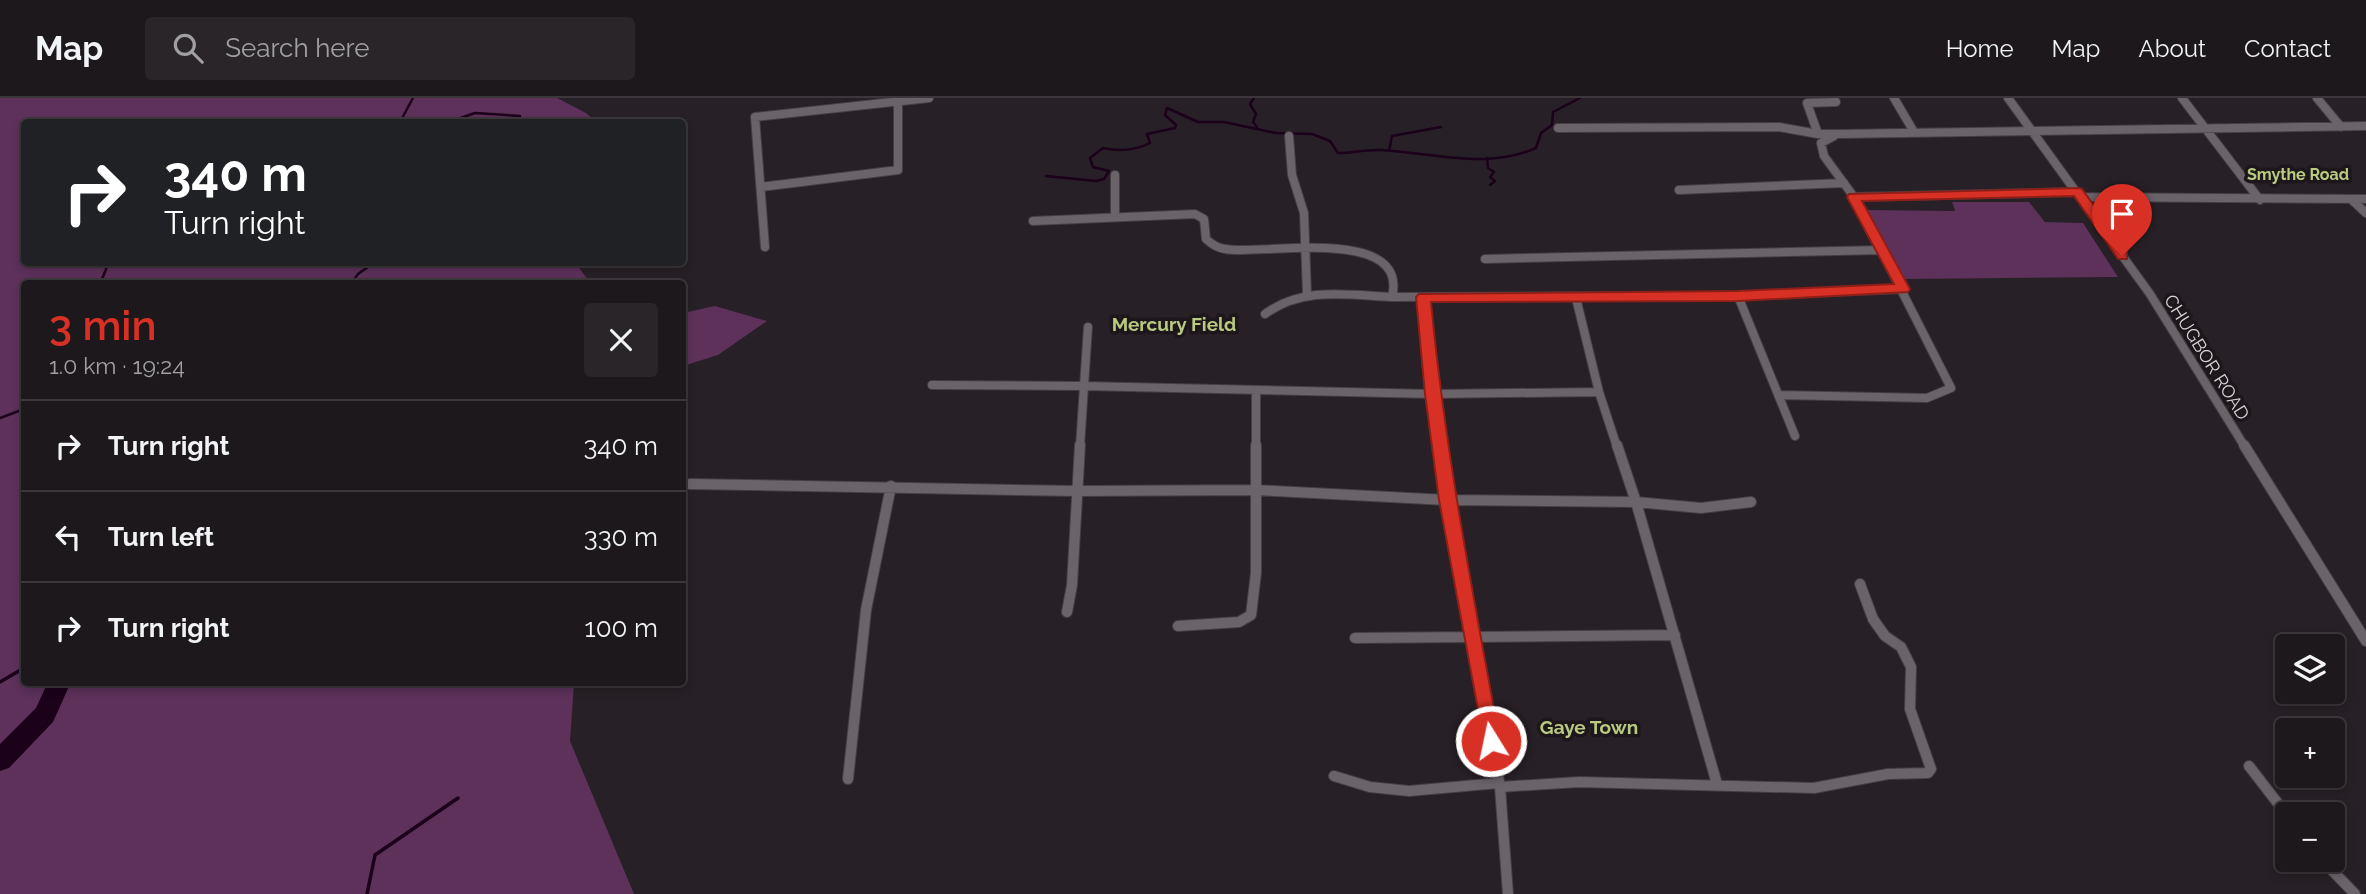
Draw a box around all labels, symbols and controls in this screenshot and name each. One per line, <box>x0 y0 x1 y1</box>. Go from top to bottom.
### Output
search box <box>145 17 635 80</box>
text: Map <box>35 29 103 68</box>
icon: search <box>169 29 207 67</box>
text: Search here <box>225 33 370 63</box>
text: Home <box>1946 34 2014 63</box>
text: Map <box>2052 34 2100 63</box>
text: About <box>2138 34 2206 63</box>
text: Contact <box>2244 34 2331 63</box>
text: 340 m <box>164 145 307 202</box>
icon: right <box>49 147 140 238</box>
district label: Smythe Road <box>2247 165 2349 184</box>
pin <box>2092 184 2152 256</box>
icon: arrive <box>2103 195 2141 233</box>
text: Turn right <box>164 204 305 241</box>
street label: CHUGBOR ROAD <box>2160 290 2254 424</box>
text: 3 min <box>49 301 157 350</box>
button: close <box>584 303 658 377</box>
district label: Mercury Field <box>1112 313 1236 335</box>
text: 1.0 km · 19:24 <box>49 352 185 379</box>
icon: right <box>49 427 87 465</box>
text: Turn right <box>108 431 229 461</box>
text: 340 m <box>583 431 658 461</box>
icon: left <box>49 518 87 556</box>
text: Turn left <box>108 522 214 552</box>
text: 330 m <box>584 522 658 552</box>
icon: right <box>49 609 87 647</box>
text: Turn right <box>108 613 229 643</box>
text: 100 m <box>585 613 658 643</box>
map controls <box>2275 634 2345 872</box>
button: layers <box>2275 634 2345 704</box>
position arrow <box>1454 704 1528 778</box>
district label: Gaye Town <box>1540 716 1638 738</box>
button: + <box>2275 718 2345 788</box>
button: − <box>2275 802 2345 872</box>

